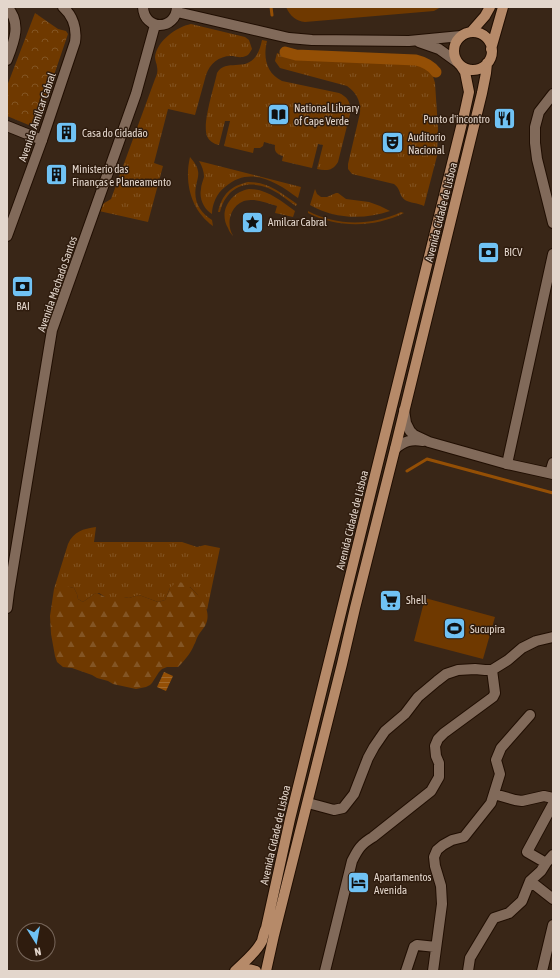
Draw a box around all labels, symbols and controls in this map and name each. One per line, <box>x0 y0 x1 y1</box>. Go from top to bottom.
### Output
street label: Avenida Amilcar Cabral <box>16 71 58 163</box>
library icon: National Library of Cape Verde <box>266 101 292 127</box>
place label: National Library of Cape Verde <box>294 102 360 127</box>
restaurant icon: Punto d'incontro <box>492 106 518 132</box>
place label: Punto d'incontro <box>423 113 490 125</box>
building icon: Casa do Cidadão <box>54 120 80 146</box>
place label: Casa do Cidadão <box>82 127 148 139</box>
theatre icon: Auditorio Nacional <box>379 130 405 156</box>
place label: Auditorio Nacional <box>408 131 446 156</box>
street label: Avenida Cidade de Lisboa <box>423 161 459 263</box>
building icon: Ministerio das Finanças e Planeamento <box>43 162 69 188</box>
place label: Ministerio das Finanças e Planeamento <box>72 163 171 188</box>
place icon: Amilcar Cabral <box>240 209 266 235</box>
place label: Amilcar Cabral <box>268 216 327 228</box>
street label: Avenida Machado Santos <box>35 234 79 334</box>
bank icon: BICV <box>475 239 501 265</box>
place label: BICV <box>504 246 523 258</box>
bank icon: BAI <box>10 273 36 299</box>
place label: BAI <box>16 300 30 312</box>
street label: Avenida Cidade de Lisboa <box>334 469 370 571</box>
supermarket icon: Shell <box>377 587 403 613</box>
place label: Shell <box>406 594 427 606</box>
sports icon: Sucupira <box>441 616 467 642</box>
place label: Sucupira <box>470 623 505 635</box>
street label: Avenida Cidade de Lisboa <box>258 784 292 886</box>
hotel icon: Apartamentos Avenida <box>345 870 371 896</box>
place label: Apartamentos Avenida <box>374 871 432 896</box>
north arrow <box>16 922 56 962</box>
text: N <box>34 945 42 958</box>

